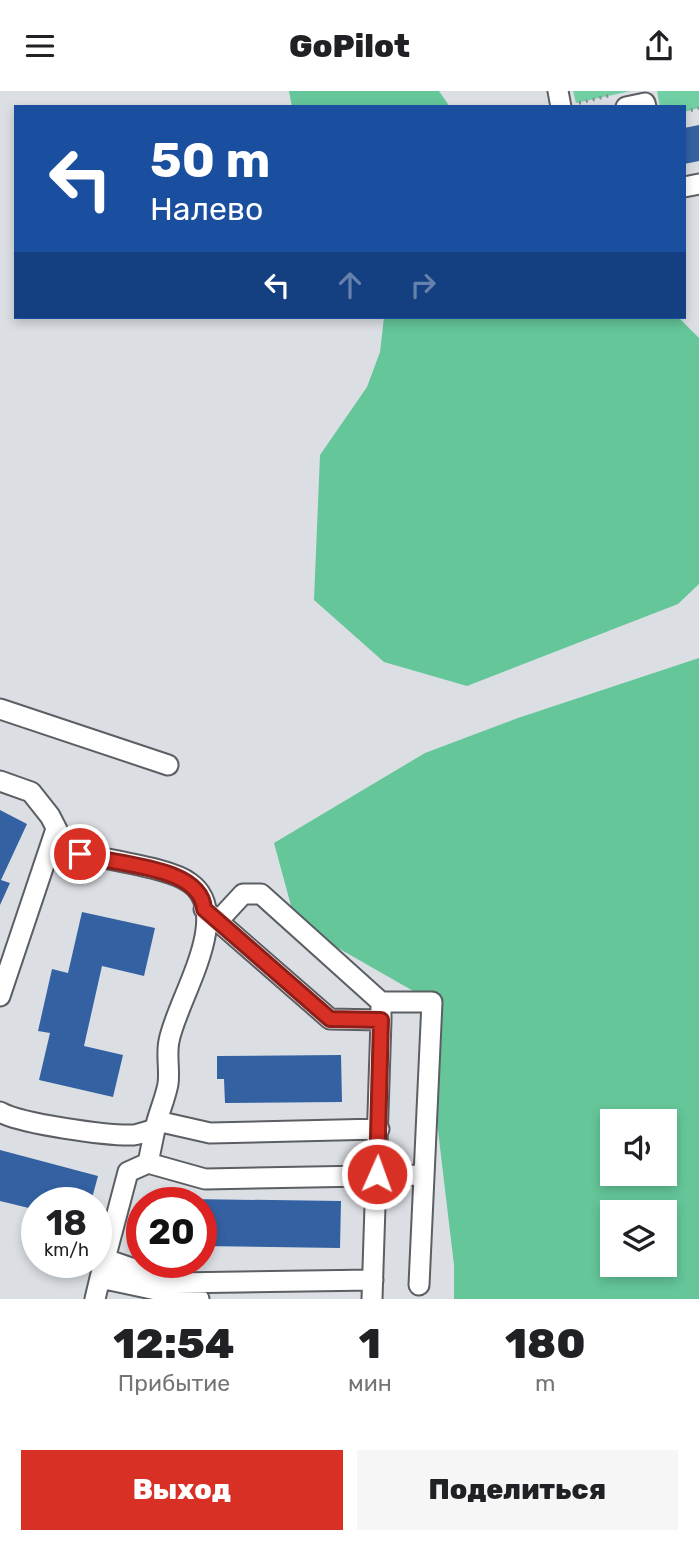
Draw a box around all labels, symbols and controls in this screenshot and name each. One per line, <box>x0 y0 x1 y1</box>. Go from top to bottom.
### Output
icon: menu <box>21 27 59 65</box>
text: GoPilot <box>289 27 410 65</box>
icon: share <box>640 27 678 65</box>
text: 50 m <box>150 131 270 189</box>
icon: left <box>35 133 126 224</box>
text: Налево <box>150 190 263 228</box>
icon: left <box>258 266 296 304</box>
icon: ahead <box>331 266 369 304</box>
icon: right <box>404 266 442 304</box>
pin <box>50 824 110 884</box>
icon: arrive <box>61 835 99 873</box>
map controls <box>600 1109 677 1277</box>
button: sound <box>600 1109 677 1186</box>
position arrow <box>340 1137 414 1211</box>
speed limit sign: 20 <box>126 1187 217 1278</box>
button: layers <box>600 1200 677 1277</box>
text: 18 <box>46 1202 87 1244</box>
text: km/h <box>44 1239 89 1261</box>
text: 12:54 <box>113 1319 235 1369</box>
text: 1 <box>359 1319 381 1369</box>
text: 180 <box>505 1319 586 1369</box>
text: Прибытие <box>118 1369 230 1397</box>
text: мин <box>348 1369 392 1397</box>
text: m <box>535 1369 556 1397</box>
button: Выход <box>21 1450 343 1530</box>
button: Поделиться <box>357 1450 678 1530</box>

